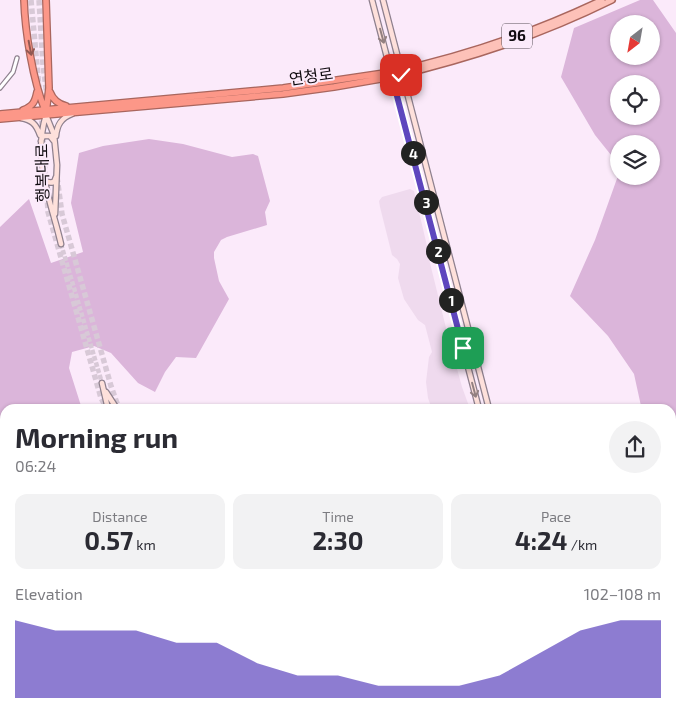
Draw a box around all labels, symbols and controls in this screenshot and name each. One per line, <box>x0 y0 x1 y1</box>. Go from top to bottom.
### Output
north arrow <box>610 15 660 65</box>
map controls <box>610 15 660 185</box>
road number: 96 <box>502 24 532 48</box>
one-way arrow <box>377 28 387 44</box>
one-way arrow <box>26 40 35 56</box>
pin <box>380 54 422 96</box>
icon: check <box>387 61 415 89</box>
street label: 연청로 <box>288 63 334 88</box>
button: locate <box>610 75 660 125</box>
button: layers <box>610 135 660 185</box>
pin: 4 <box>400 140 426 166</box>
street label: 행복대로 <box>31 143 52 203</box>
text: 4 <box>409 145 418 162</box>
pin: 3 <box>414 190 438 214</box>
text: 3 <box>423 194 430 211</box>
pin: 2 <box>426 238 450 264</box>
text: 2 <box>434 243 443 260</box>
pin: 1 <box>438 288 464 312</box>
text: 1 <box>448 292 455 309</box>
pin <box>442 327 484 369</box>
icon: arrive <box>449 334 477 362</box>
one-way arrow <box>470 382 479 398</box>
text: Morning run <box>15 420 178 454</box>
button: share <box>609 421 661 473</box>
text: 06:24 <box>15 456 56 475</box>
text: Distance <box>92 508 148 525</box>
text: Time <box>322 508 354 525</box>
text: Pace <box>541 508 571 525</box>
text: 0.57 <box>84 525 133 555</box>
text: 2:30 <box>313 525 363 555</box>
text: 4:24 <box>515 525 568 555</box>
text: km <box>133 536 156 553</box>
text: /km <box>568 536 597 553</box>
text: Elevation <box>15 584 83 603</box>
text: 102–108 m <box>584 584 661 603</box>

